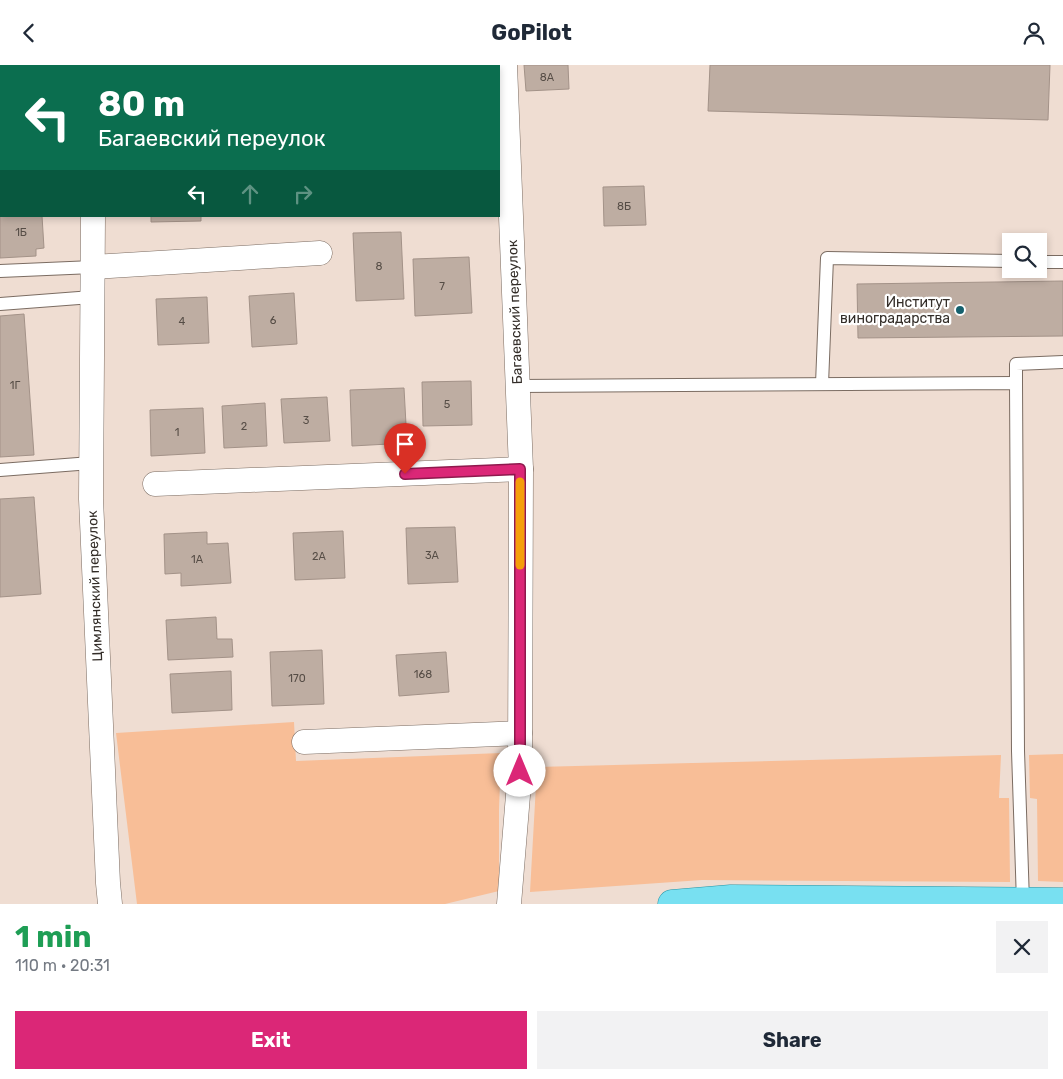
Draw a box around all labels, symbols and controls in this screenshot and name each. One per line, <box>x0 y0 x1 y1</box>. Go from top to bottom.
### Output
icon: back <box>15 19 43 47</box>
text: GoPilot <box>491 19 572 46</box>
icon: person <box>1020 19 1048 47</box>
house number: 8А <box>540 71 555 84</box>
text: 80 m <box>98 83 185 125</box>
icon: left <box>15 85 80 150</box>
text: Багаевский переулок <box>98 125 326 152</box>
icon: left <box>183 180 211 208</box>
icon: ahead <box>236 180 264 208</box>
icon: right <box>289 180 317 208</box>
house number: 8Б <box>617 200 631 213</box>
house number: 1Б <box>15 226 27 239</box>
map controls <box>1002 233 1047 278</box>
button: search <box>1002 233 1047 278</box>
street label: Багаевский переулок <box>504 239 526 385</box>
house number: 8 <box>376 260 383 273</box>
house number: 7 <box>439 280 445 293</box>
place label: Институт виноградарства <box>840 294 950 327</box>
marker: Институт виноградарства <box>954 304 966 316</box>
house number: 6 <box>270 314 277 327</box>
house number: 4 <box>179 315 186 328</box>
house number: 1Г <box>10 379 20 392</box>
house number: 5 <box>444 398 451 411</box>
house number: 3 <box>303 414 310 427</box>
house number: 2 <box>241 420 247 433</box>
pin <box>384 423 426 474</box>
house number: 1 <box>175 426 179 439</box>
icon: arrive <box>391 430 419 458</box>
street label: Цимлянский переулок <box>84 510 106 662</box>
house number: 3А <box>425 549 440 562</box>
house number: 2А <box>312 550 327 563</box>
house number: 1А <box>191 553 204 566</box>
house number: 168 <box>414 668 432 681</box>
house number: 170 <box>288 672 306 685</box>
position arrow <box>493 744 545 796</box>
text: 1 min <box>15 919 92 955</box>
button: close <box>996 921 1048 973</box>
text: 110 m · 20:31 <box>15 956 110 975</box>
button: Exit <box>15 1011 527 1069</box>
button: Share <box>537 1011 1048 1069</box>

